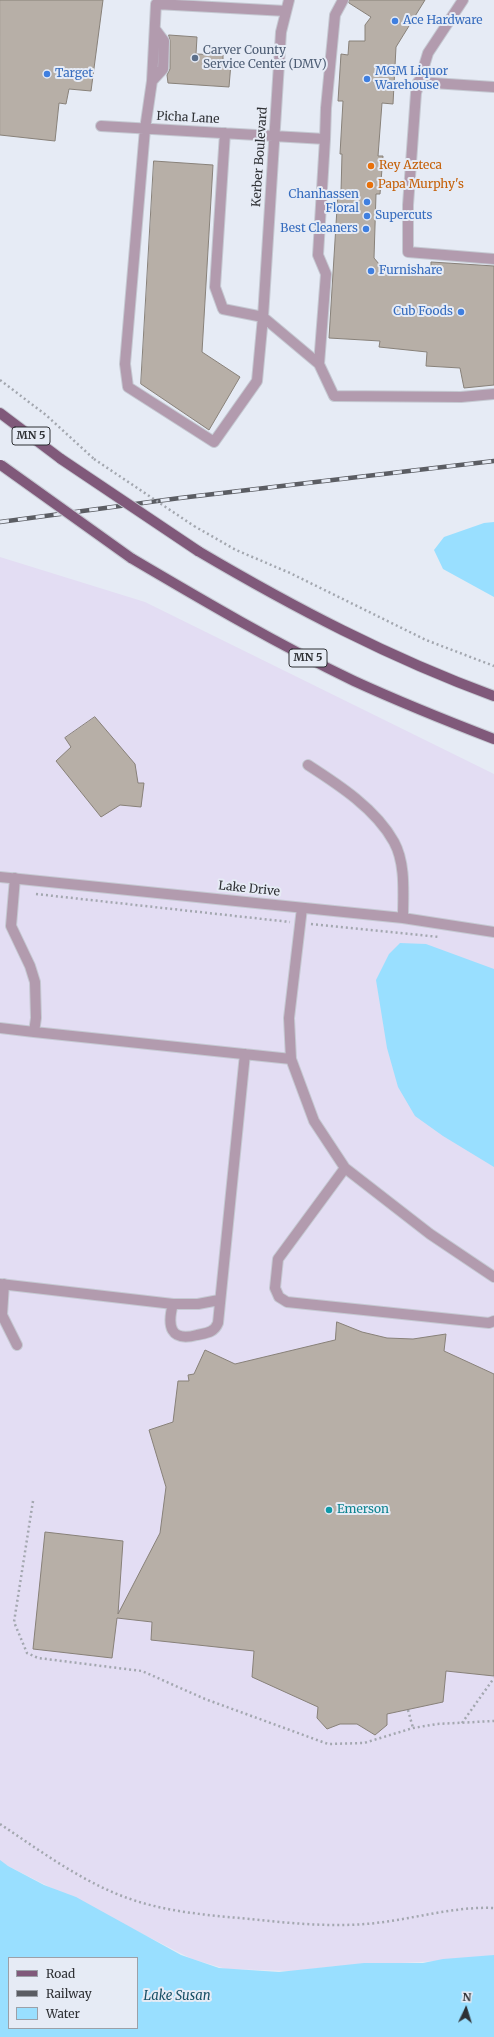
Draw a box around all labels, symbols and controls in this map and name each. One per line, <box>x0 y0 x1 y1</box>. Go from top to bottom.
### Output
place label: Ace Hardware <box>403 14 483 28</box>
marker: Ace Hardware <box>390 16 400 26</box>
place label: Carver County Service Center (DMV) <box>203 44 327 72</box>
marker: Carver County Service Center (DMV) <box>190 53 200 63</box>
place label: MGM Liquor Warehouse <box>375 65 448 93</box>
place label: Target <box>55 67 93 81</box>
marker: Target <box>42 69 52 79</box>
marker: MGM Liquor Warehouse <box>362 74 372 84</box>
street label: Kerber Boulevard <box>249 107 271 207</box>
street label: Picha Lane <box>156 109 220 127</box>
place label: Rey Azteca <box>379 159 442 173</box>
marker: Rey Azteca <box>366 161 376 171</box>
place label: Papa Murphy's <box>378 178 464 192</box>
marker: Papa Murphy's <box>365 180 375 190</box>
place label: Chanhassen Floral <box>289 188 359 216</box>
marker: Chanhassen Floral <box>362 197 372 207</box>
place label: Supercuts <box>375 209 432 223</box>
marker: Supercuts <box>362 211 372 221</box>
place label: Best Cleaners <box>280 222 358 236</box>
marker: Best Cleaners <box>361 224 371 234</box>
place label: Furnishare <box>379 264 442 278</box>
marker: Furnishare <box>366 266 376 276</box>
place label: Cub Foods <box>393 305 453 319</box>
marker: Cub Foods <box>456 307 466 317</box>
road number: MN 5 <box>12 427 50 445</box>
road number: MN 5 <box>289 649 327 667</box>
street label: Lake Drive <box>218 879 280 899</box>
place label: Emerson <box>337 1503 389 1517</box>
marker: Emerson <box>324 1505 334 1515</box>
legend <box>8 1957 138 2029</box>
text: Road <box>46 1966 75 1981</box>
text: Railway <box>46 1986 92 2001</box>
water label: Lake Susan <box>143 1988 211 2004</box>
north arrow <box>446 1989 486 2029</box>
text: N <box>462 1990 472 2004</box>
text: Water <box>46 2006 80 2021</box>

